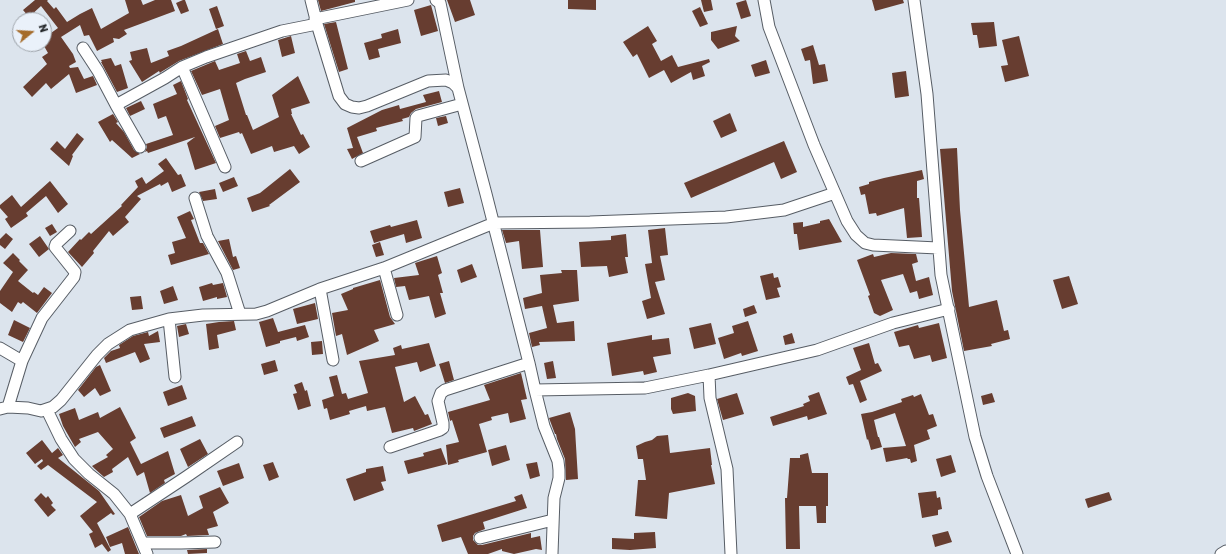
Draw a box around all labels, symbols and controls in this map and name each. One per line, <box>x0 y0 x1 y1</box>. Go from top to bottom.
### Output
north arrow <box>12 12 52 52</box>
text: N <box>36 23 50 34</box>

